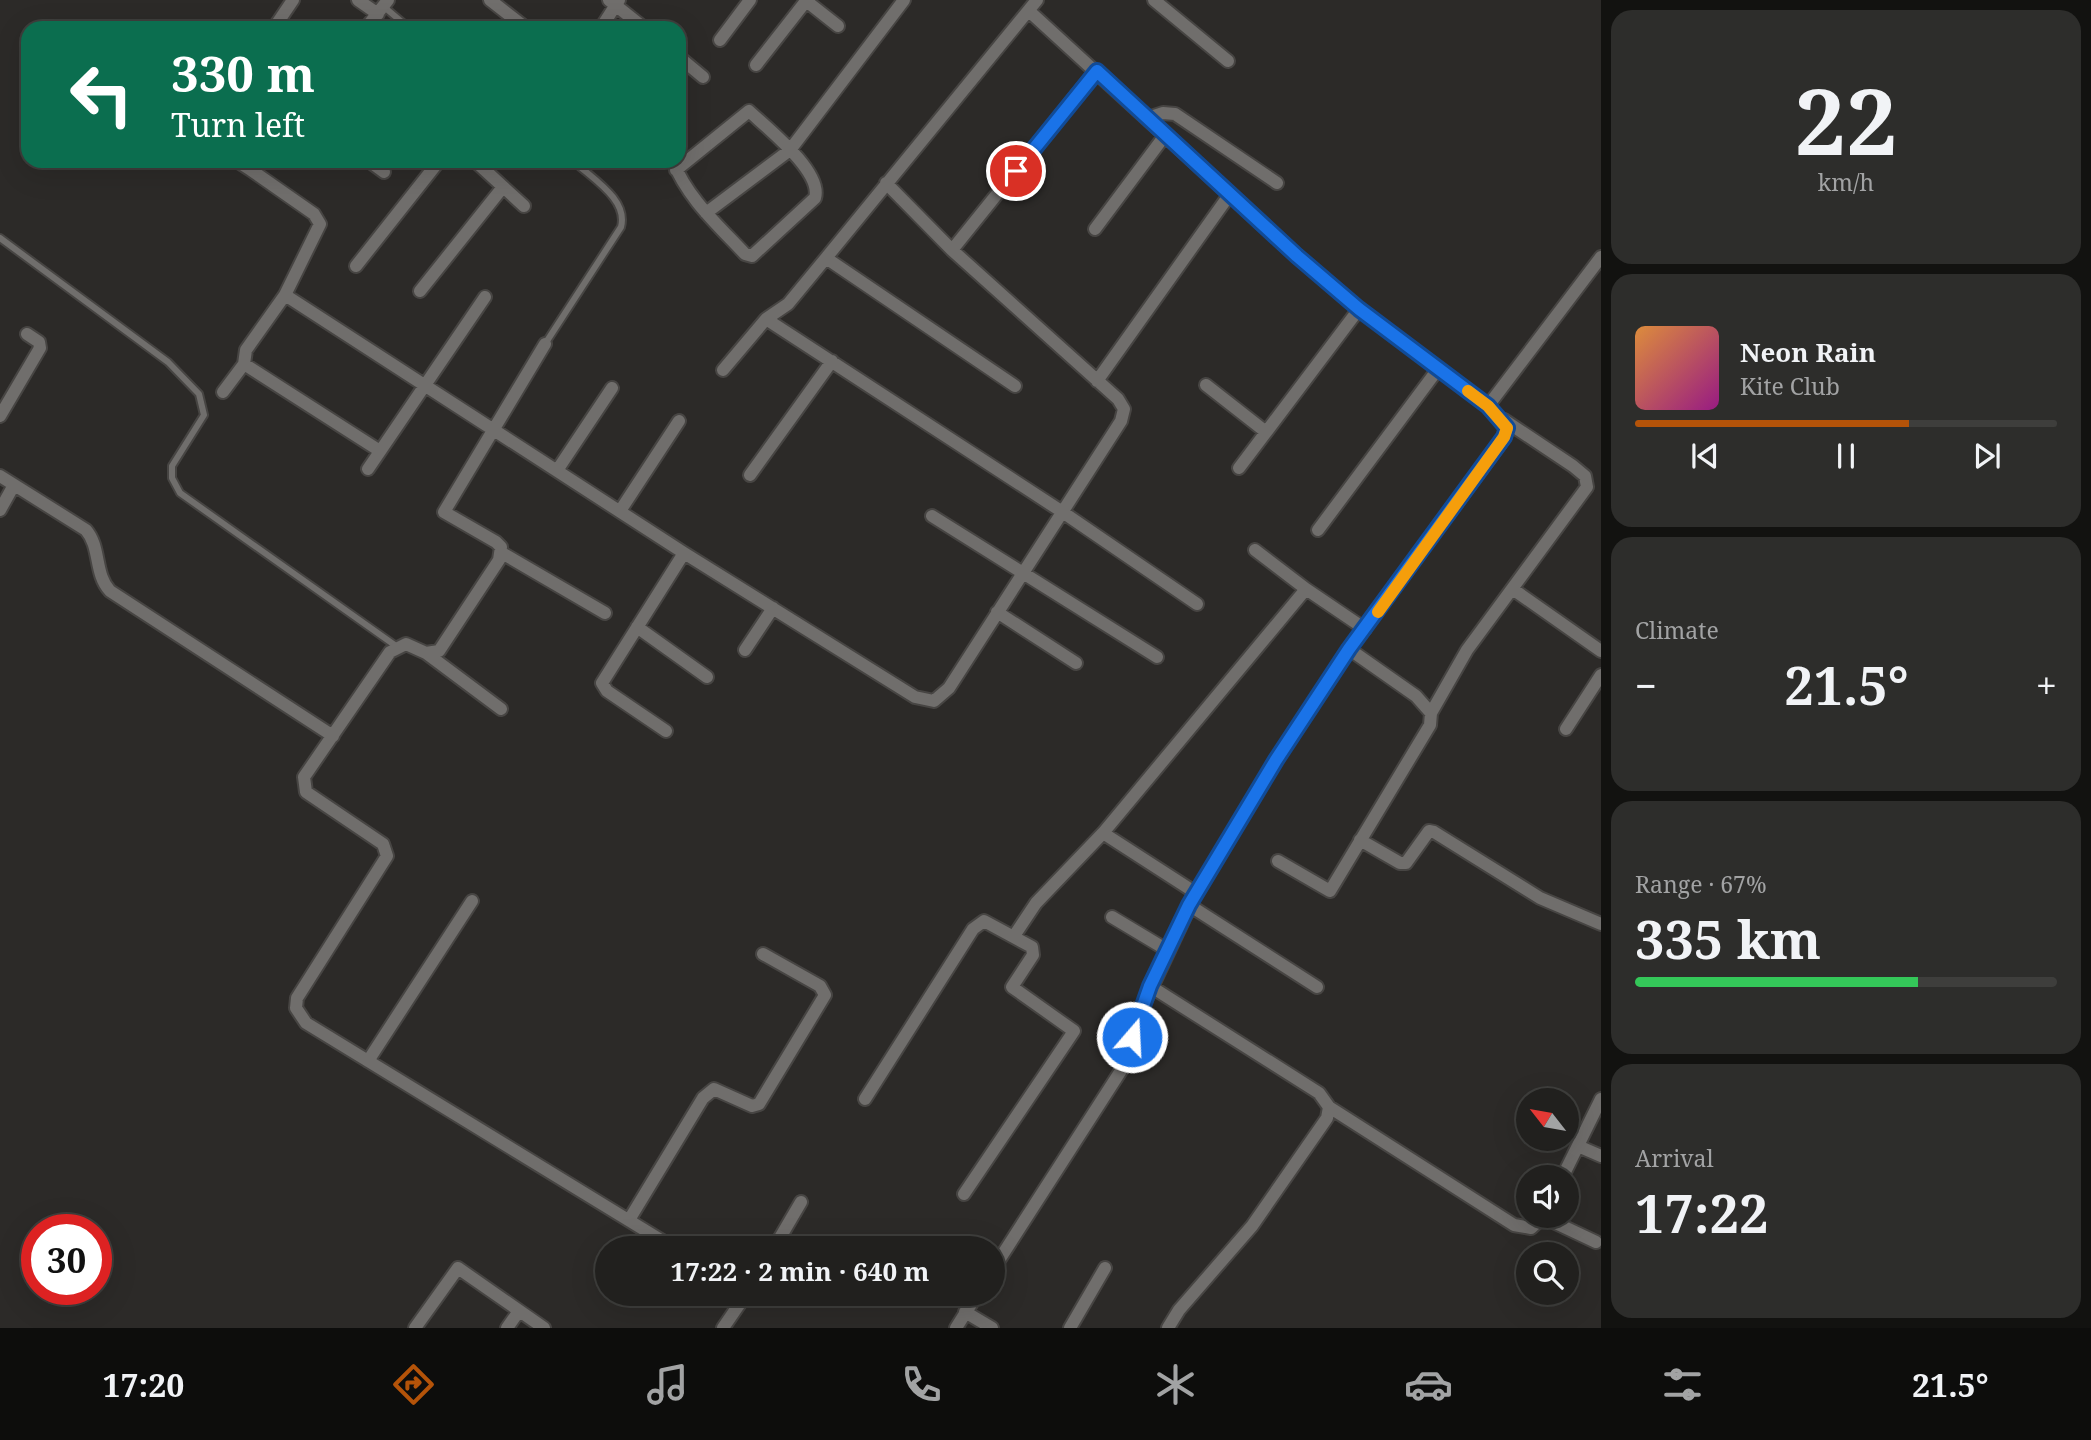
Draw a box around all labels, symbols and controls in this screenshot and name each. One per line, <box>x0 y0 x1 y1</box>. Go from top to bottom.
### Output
text: 330 m <box>171 40 315 106</box>
icon: left <box>56 49 147 140</box>
text: 22 <box>1795 58 1897 182</box>
text: Turn left <box>171 103 305 146</box>
pin <box>986 141 1046 201</box>
icon: arrive <box>997 152 1035 190</box>
text: km/h <box>1818 166 1874 198</box>
text: Neon Rain <box>1740 334 1876 370</box>
text: Kite Club <box>1740 370 1840 402</box>
icon: previous <box>1686 437 1724 475</box>
icon: pause <box>1827 437 1865 475</box>
icon: next <box>1968 437 2006 475</box>
text: Climate <box>1635 614 1719 646</box>
text: 21.5° <box>1784 649 1909 720</box>
text: − <box>1635 659 1657 711</box>
text: + <box>2036 659 2057 711</box>
text: Range · 67% <box>1635 868 1767 900</box>
text: 335 km <box>1635 903 1821 974</box>
position arrow <box>1095 1000 1169 1074</box>
north arrow <box>1516 1088 1578 1152</box>
map controls <box>1516 1088 1579 1305</box>
text: Arrival <box>1635 1142 1714 1174</box>
button: sound <box>1516 1165 1579 1228</box>
text: 17:22 <box>1635 1177 1768 1248</box>
speed limit sign: 30 <box>21 1214 112 1305</box>
button: search <box>1516 1242 1579 1305</box>
text: 17:22 · 2 min · 640 m <box>670 1253 930 1289</box>
icon: directions <box>389 1360 438 1409</box>
icon: music <box>643 1360 692 1409</box>
icon: phone <box>897 1360 946 1409</box>
icon: climate <box>1151 1360 1200 1409</box>
icon: car <box>1404 1360 1453 1409</box>
icon: filters <box>1658 1360 1707 1409</box>
text: 17:20 <box>102 1363 184 1406</box>
text: 21.5° <box>1912 1363 1988 1406</box>

